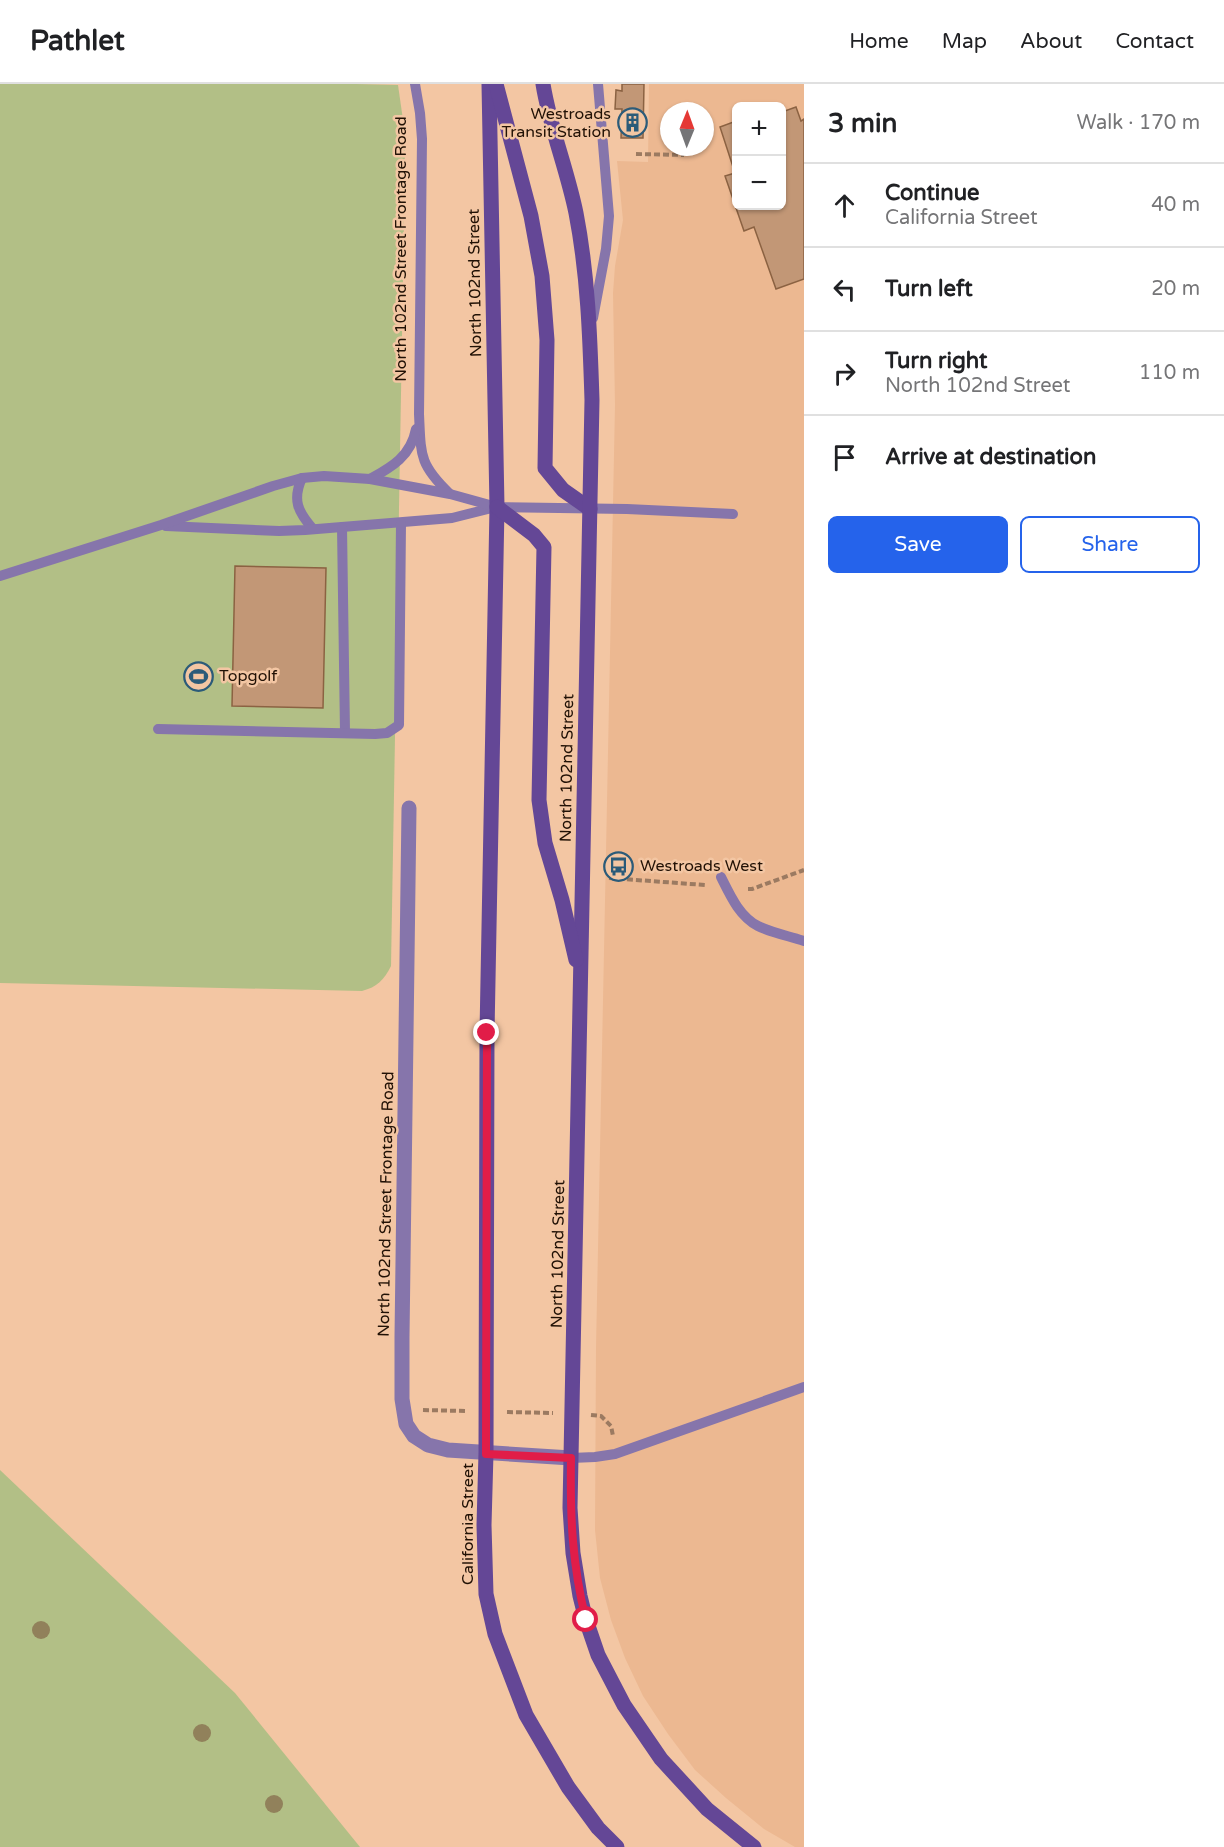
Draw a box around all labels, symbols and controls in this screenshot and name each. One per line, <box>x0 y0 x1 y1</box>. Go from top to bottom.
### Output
text: Pathlet <box>30 24 125 58</box>
text: Home <box>849 29 909 54</box>
text: Map <box>942 29 987 54</box>
text: About <box>1020 29 1082 54</box>
text: Contact <box>1115 29 1194 54</box>
north arrow <box>660 102 714 156</box>
map controls <box>732 102 786 210</box>
button: + <box>732 102 786 156</box>
place label: Westroads Transit Station <box>501 104 611 142</box>
building icon: Westroads Transit Station <box>616 107 648 139</box>
text: 3 min <box>828 108 897 139</box>
text: Walk · 170 m <box>1077 111 1200 135</box>
street label: North 102nd Street Frontage Road <box>391 116 411 382</box>
button: − <box>732 156 786 210</box>
text: Continue <box>885 180 980 206</box>
icon: ahead <box>828 189 861 222</box>
text: 40 m <box>1151 193 1200 217</box>
text: California Street <box>885 206 1038 230</box>
street label: North 102nd Street <box>464 209 486 357</box>
icon: left <box>828 273 861 306</box>
text: Turn left <box>885 276 973 302</box>
text: 20 m <box>1151 277 1200 301</box>
text: Turn right <box>885 348 987 374</box>
icon: right <box>828 357 861 390</box>
text: 110 m <box>1139 361 1200 385</box>
text: North 102nd Street <box>885 374 1070 398</box>
icon: arrive <box>828 441 861 474</box>
text: Arrive at destination <box>885 444 1096 470</box>
button: Save <box>828 516 1008 573</box>
button: Share <box>1020 516 1200 573</box>
sports icon: Topgolf <box>182 660 214 692</box>
place label: Topgolf <box>219 666 278 686</box>
street label: North 102nd Street <box>556 694 578 842</box>
bus stop icon: Westroads West <box>603 850 635 882</box>
place label: Westroads West <box>640 856 763 876</box>
route end <box>473 1019 499 1045</box>
street label: North 102nd Street Frontage Road <box>374 1071 398 1337</box>
street label: North 102nd Street <box>547 1180 569 1328</box>
street label: California Street <box>458 1463 478 1585</box>
route start <box>572 1606 598 1632</box>

